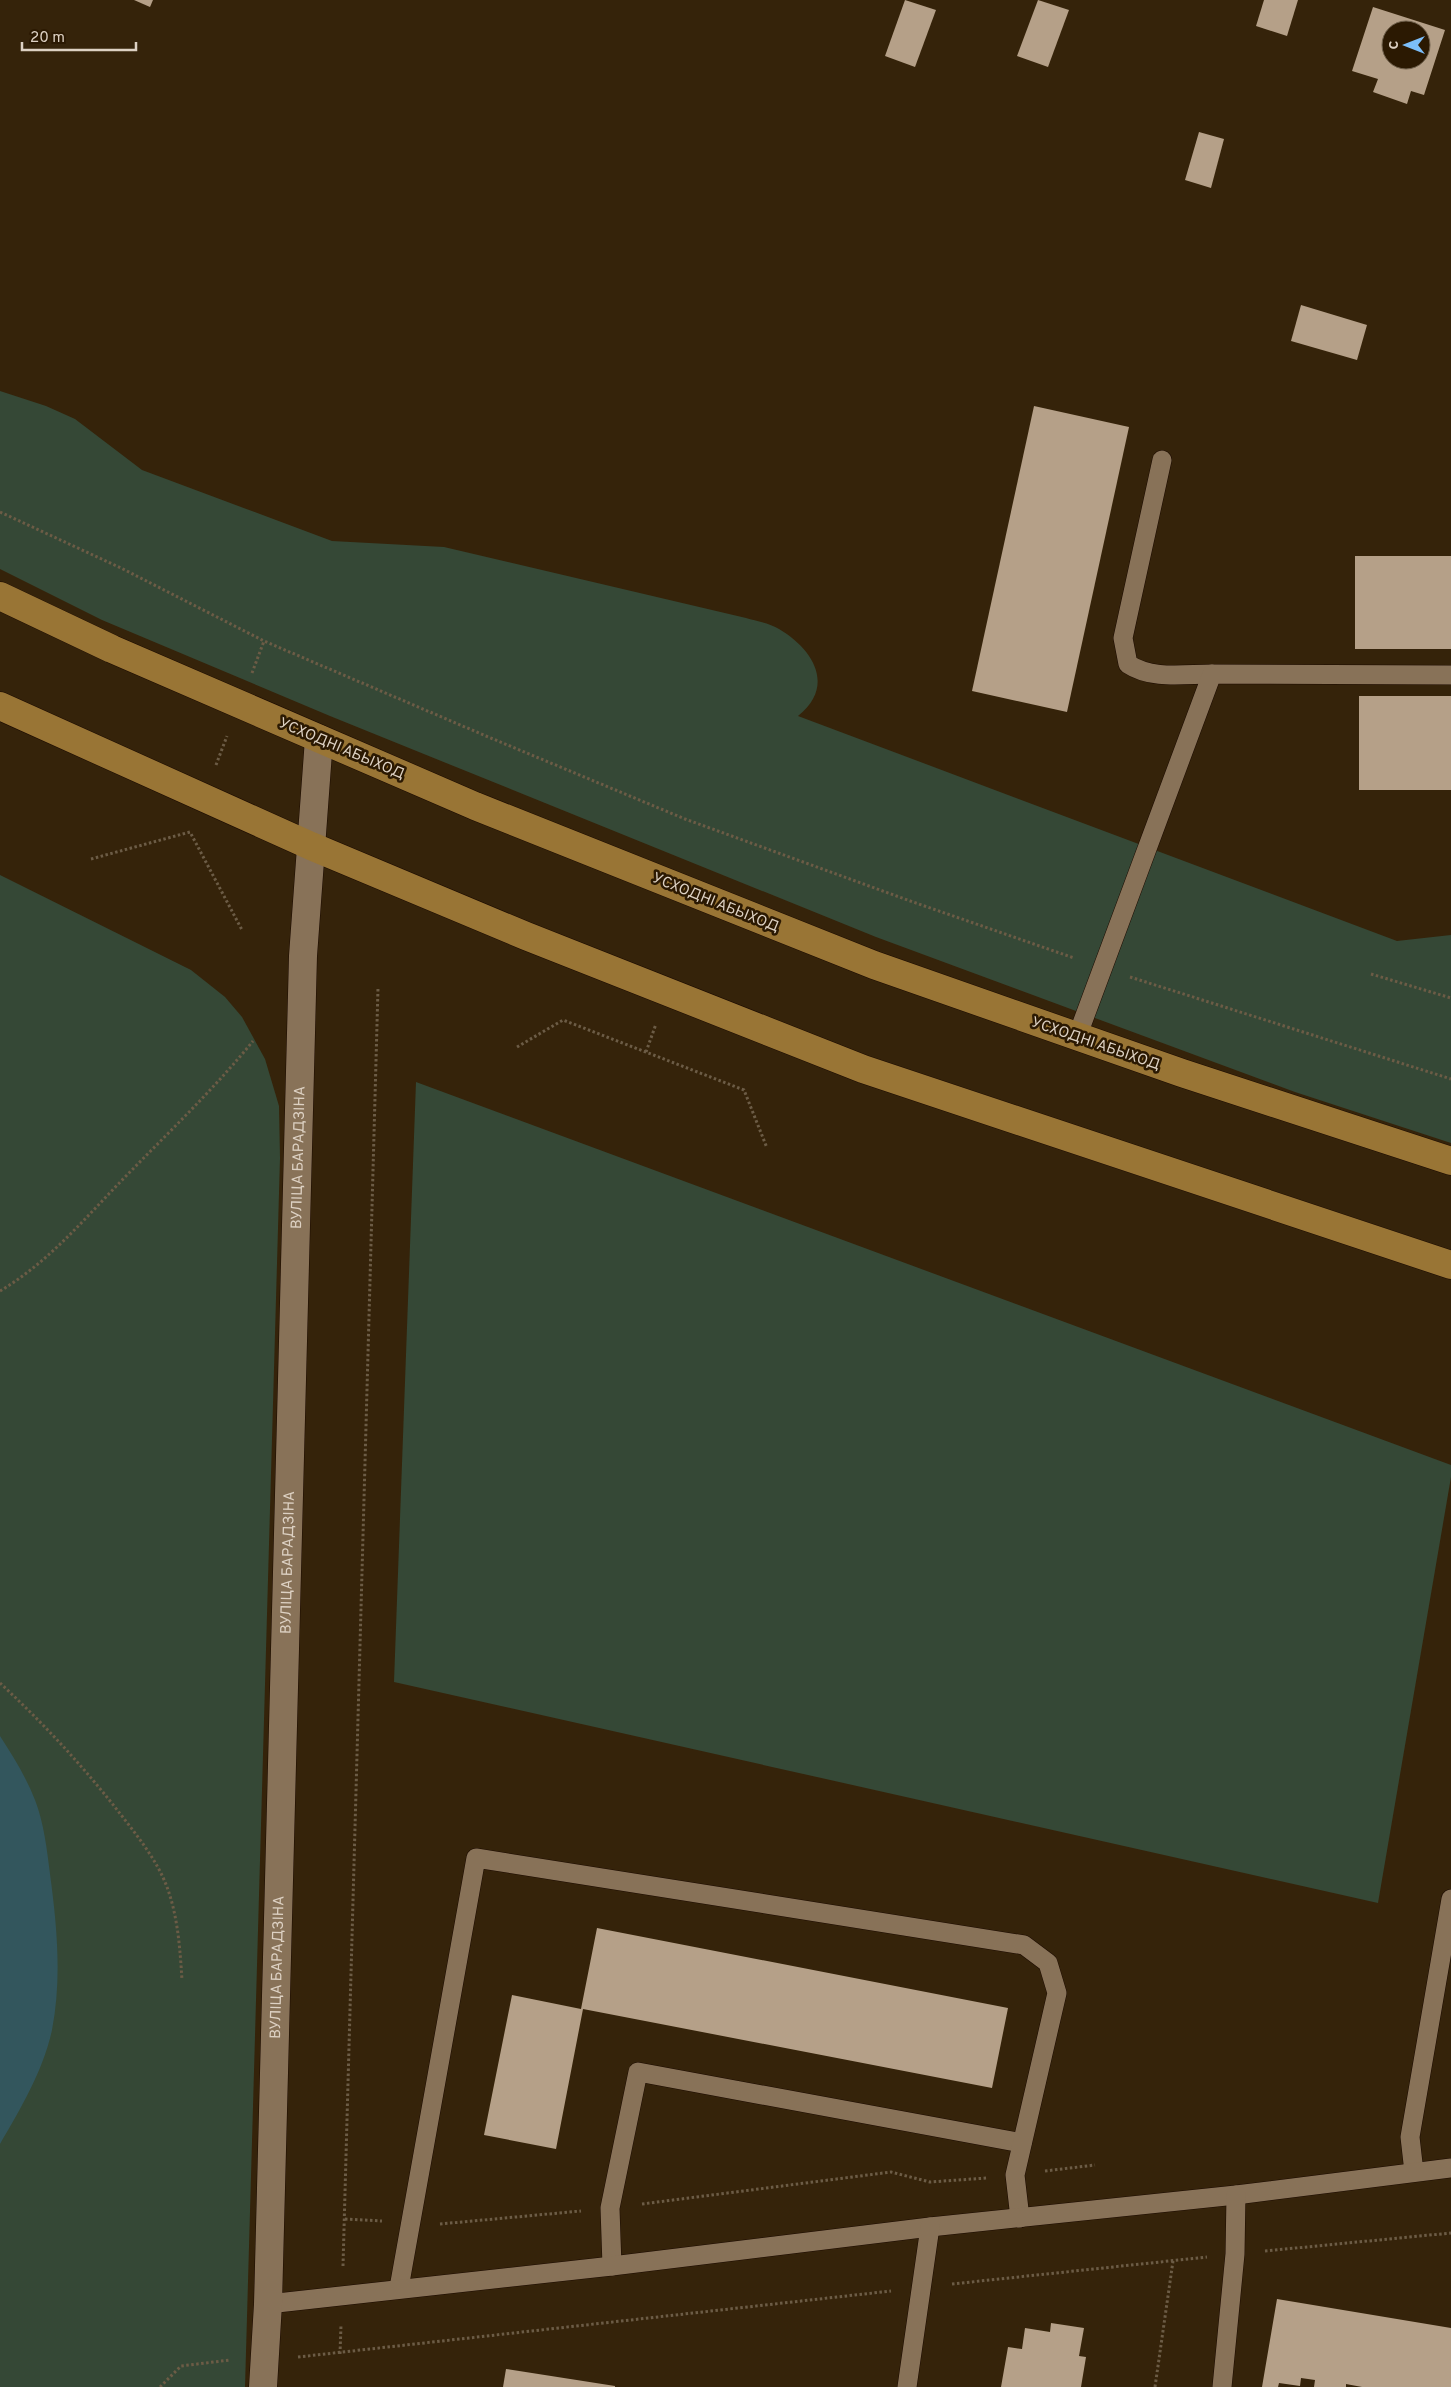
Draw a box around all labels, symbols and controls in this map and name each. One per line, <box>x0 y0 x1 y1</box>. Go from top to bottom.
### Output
scale bar <box>22 20 136 52</box>
north arrow <box>1381 20 1431 70</box>
text: 20 m <box>30 29 65 48</box>
text: С <box>1386 40 1403 49</box>
street label: УСХОДНІ АБЫХОД <box>276 714 407 785</box>
street label: УСХОДНІ АБЫХОД <box>649 869 782 938</box>
street label: УСХОДНІ АБЫХОД <box>1029 1013 1162 1075</box>
street label: ВУЛІЦА БАРАДЗІНА <box>288 1086 311 1229</box>
street label: ВУЛІЦА БАРАДЗІНА <box>277 1491 300 1634</box>
street label: ВУЛІЦА БАРАДЗІНА <box>267 1895 290 2039</box>

